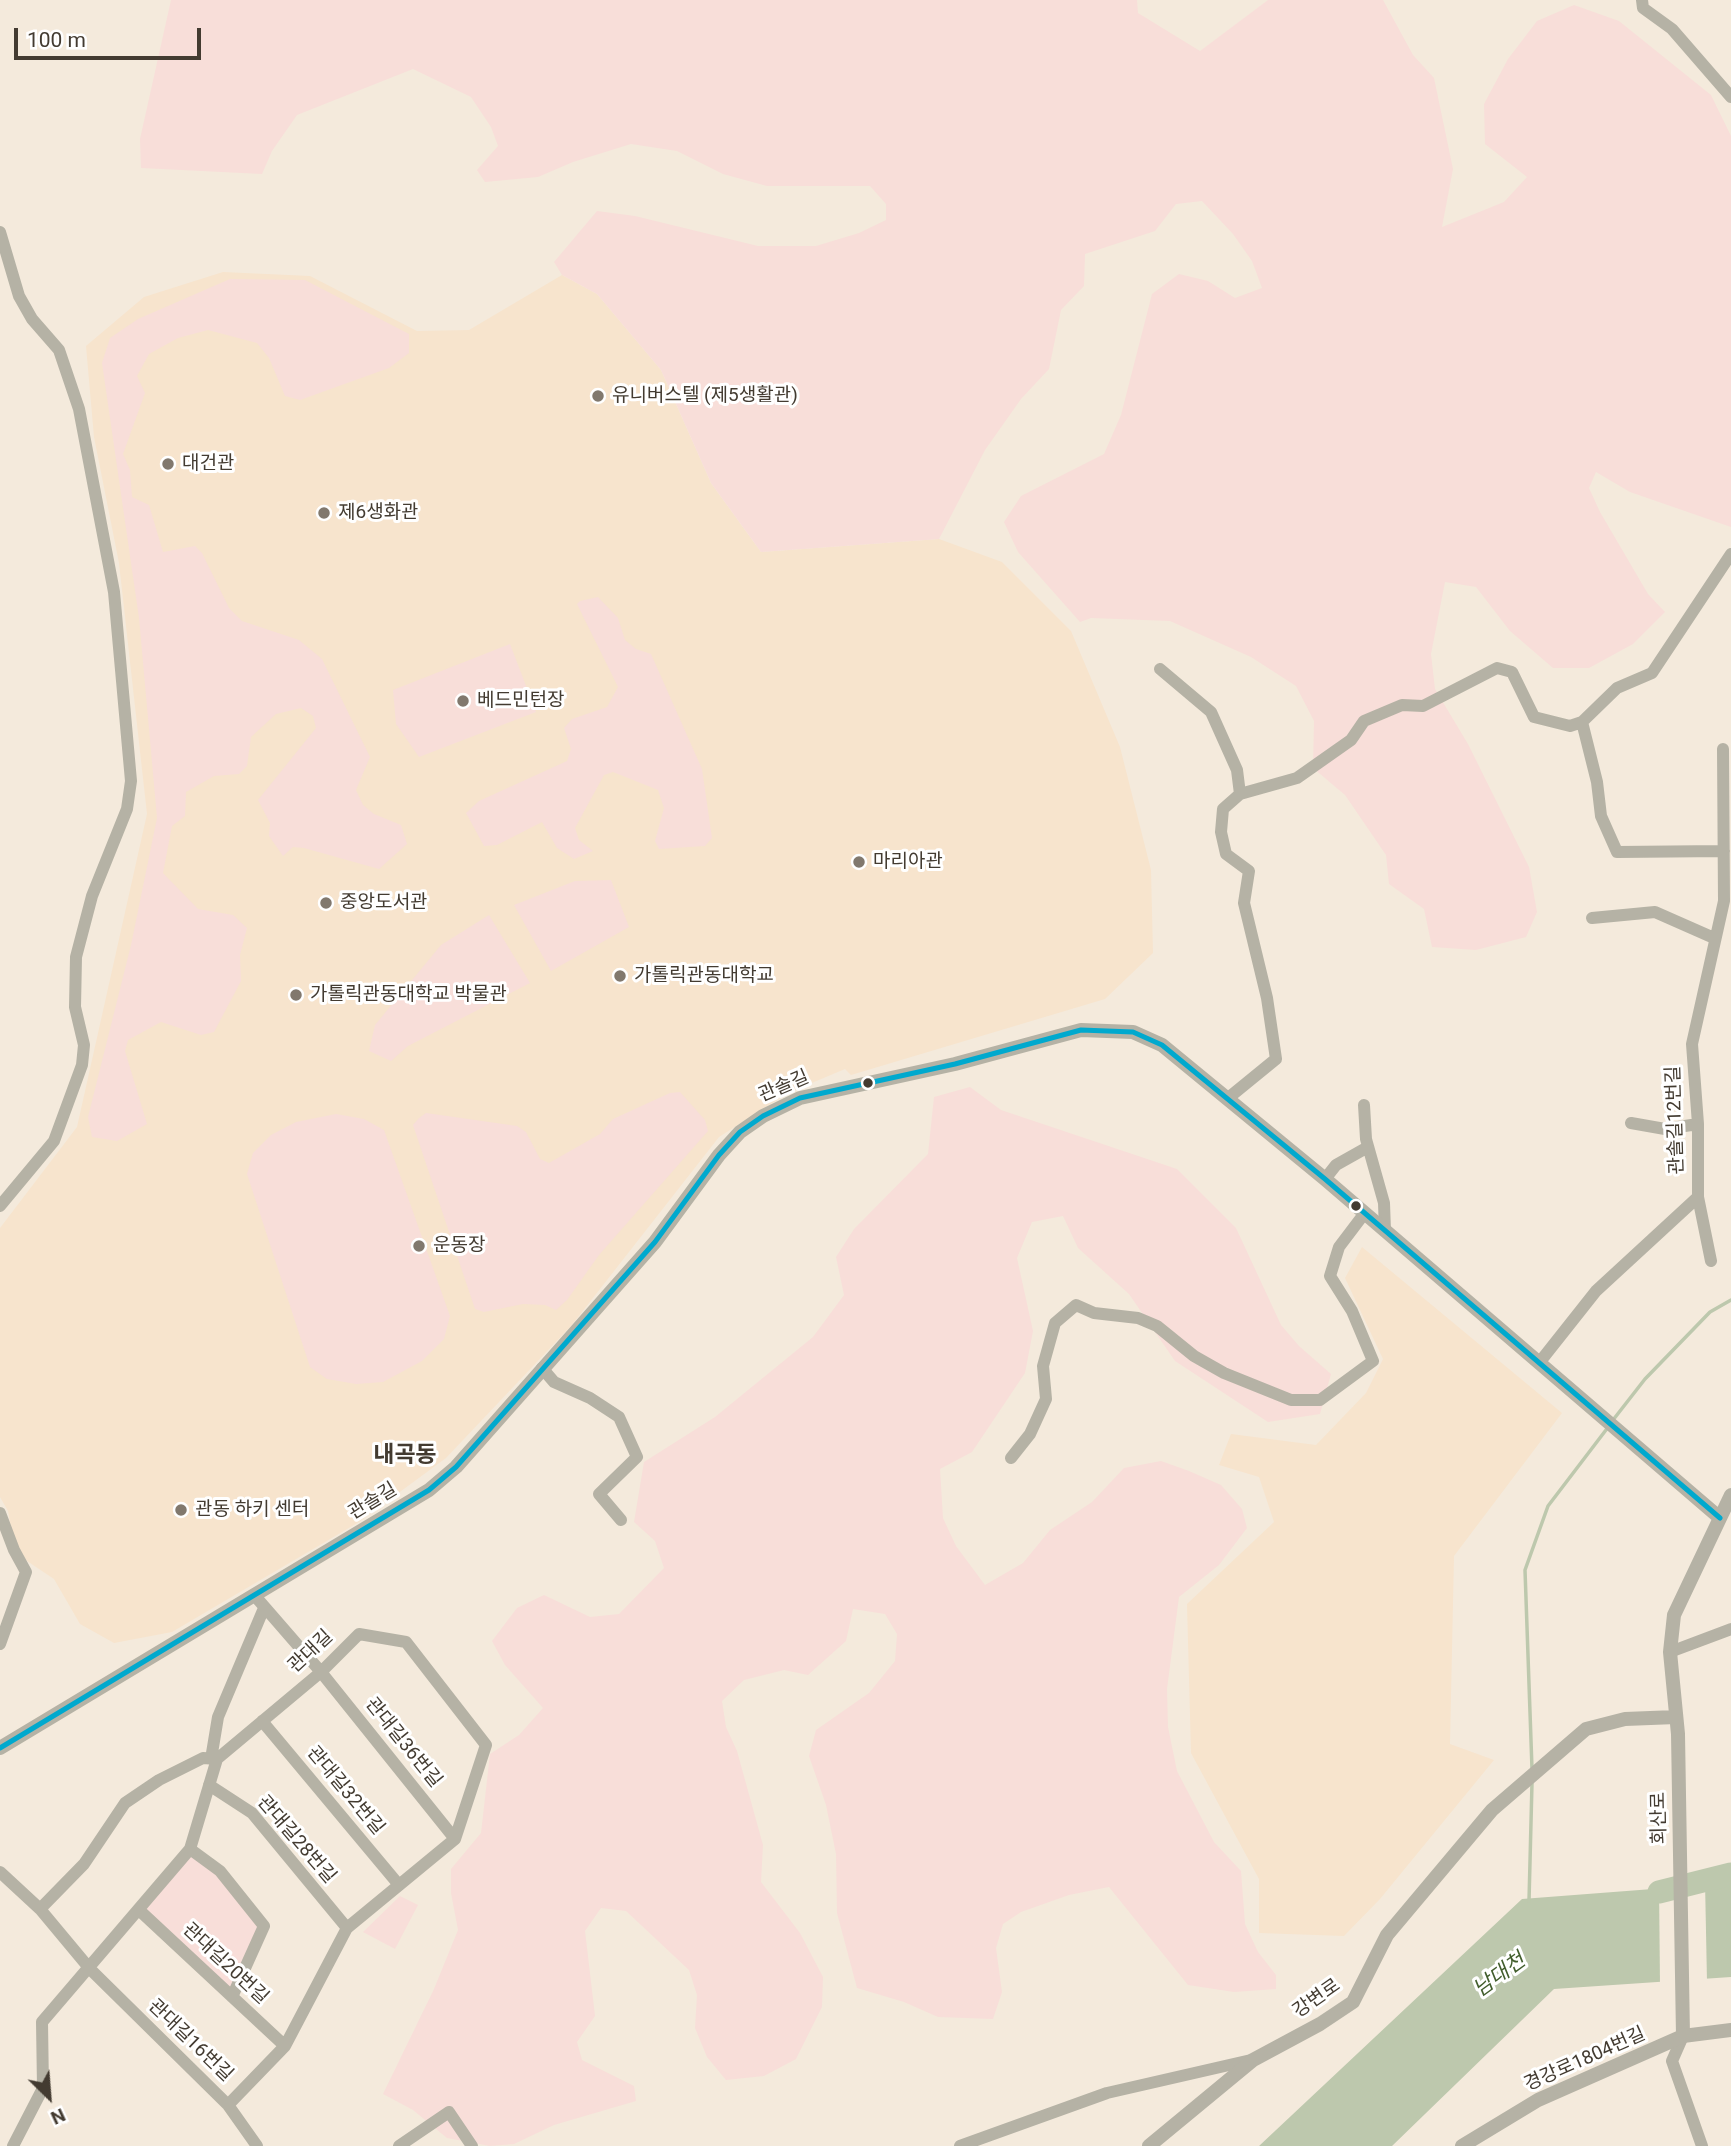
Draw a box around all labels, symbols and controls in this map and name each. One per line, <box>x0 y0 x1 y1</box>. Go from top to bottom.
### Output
scale bar <box>18 14 205 58</box>
text: 100 m <box>27 28 86 52</box>
place label: 유니버스텔 (제5생활관) <box>612 385 798 407</box>
marker: 유니버스텔 (제5생활관) <box>590 388 606 404</box>
place label: 대건관 <box>182 453 234 475</box>
marker: 대건관 <box>160 456 176 472</box>
place label: 제6생화관 <box>338 502 419 524</box>
marker: 제6생화관 <box>316 505 332 521</box>
place label: 베드민턴장 <box>477 690 564 712</box>
marker: 베드민턴장 <box>455 693 471 709</box>
place label: 마리아관 <box>873 851 943 873</box>
marker: 마리아관 <box>851 854 867 870</box>
place label: 중앙도서관 <box>340 892 427 914</box>
marker: 중앙도서관 <box>318 895 334 911</box>
place label: 가톨릭관동대학교 <box>634 965 774 987</box>
marker: 가톨릭관동대학교 <box>612 968 628 984</box>
place label: 가톨릭관동대학교 박물관 <box>310 984 507 1006</box>
marker: 가톨릭관동대학교 박물관 <box>288 987 304 1003</box>
street label: 관솔길12번길 <box>1663 1065 1689 1175</box>
street label: 관솔길 <box>755 1066 813 1108</box>
unlabelled marker <box>861 1076 875 1090</box>
unlabelled marker <box>1349 1199 1363 1213</box>
place label: 운동장 <box>433 1235 485 1257</box>
marker: 운동장 <box>411 1238 427 1254</box>
district label: 내곡동 <box>373 1442 437 1470</box>
street label: 관솔길 <box>345 1479 401 1525</box>
place label: 관동 하키 센터 <box>195 1499 309 1521</box>
marker: 관동 하키 센터 <box>173 1502 189 1518</box>
street label: 관대길 <box>284 1626 338 1678</box>
street label: 관대길36번길 <box>360 1694 446 1792</box>
street label: 관대길32번길 <box>301 1742 389 1840</box>
street label: 관대길28번길 <box>252 1791 340 1889</box>
street label: 회산로 <box>1648 1792 1672 1844</box>
street label: 관대길20번길 <box>177 1919 273 2009</box>
water label: 남대천 <box>1469 1949 1531 2003</box>
street label: 강변로 <box>1289 1975 1345 2023</box>
street label: 관대길16번길 <box>143 1995 237 2087</box>
street label: 경강로1804번길 <box>1521 2023 1649 2097</box>
north arrow <box>14 2062 84 2132</box>
text: N <box>47 2103 69 2130</box>

